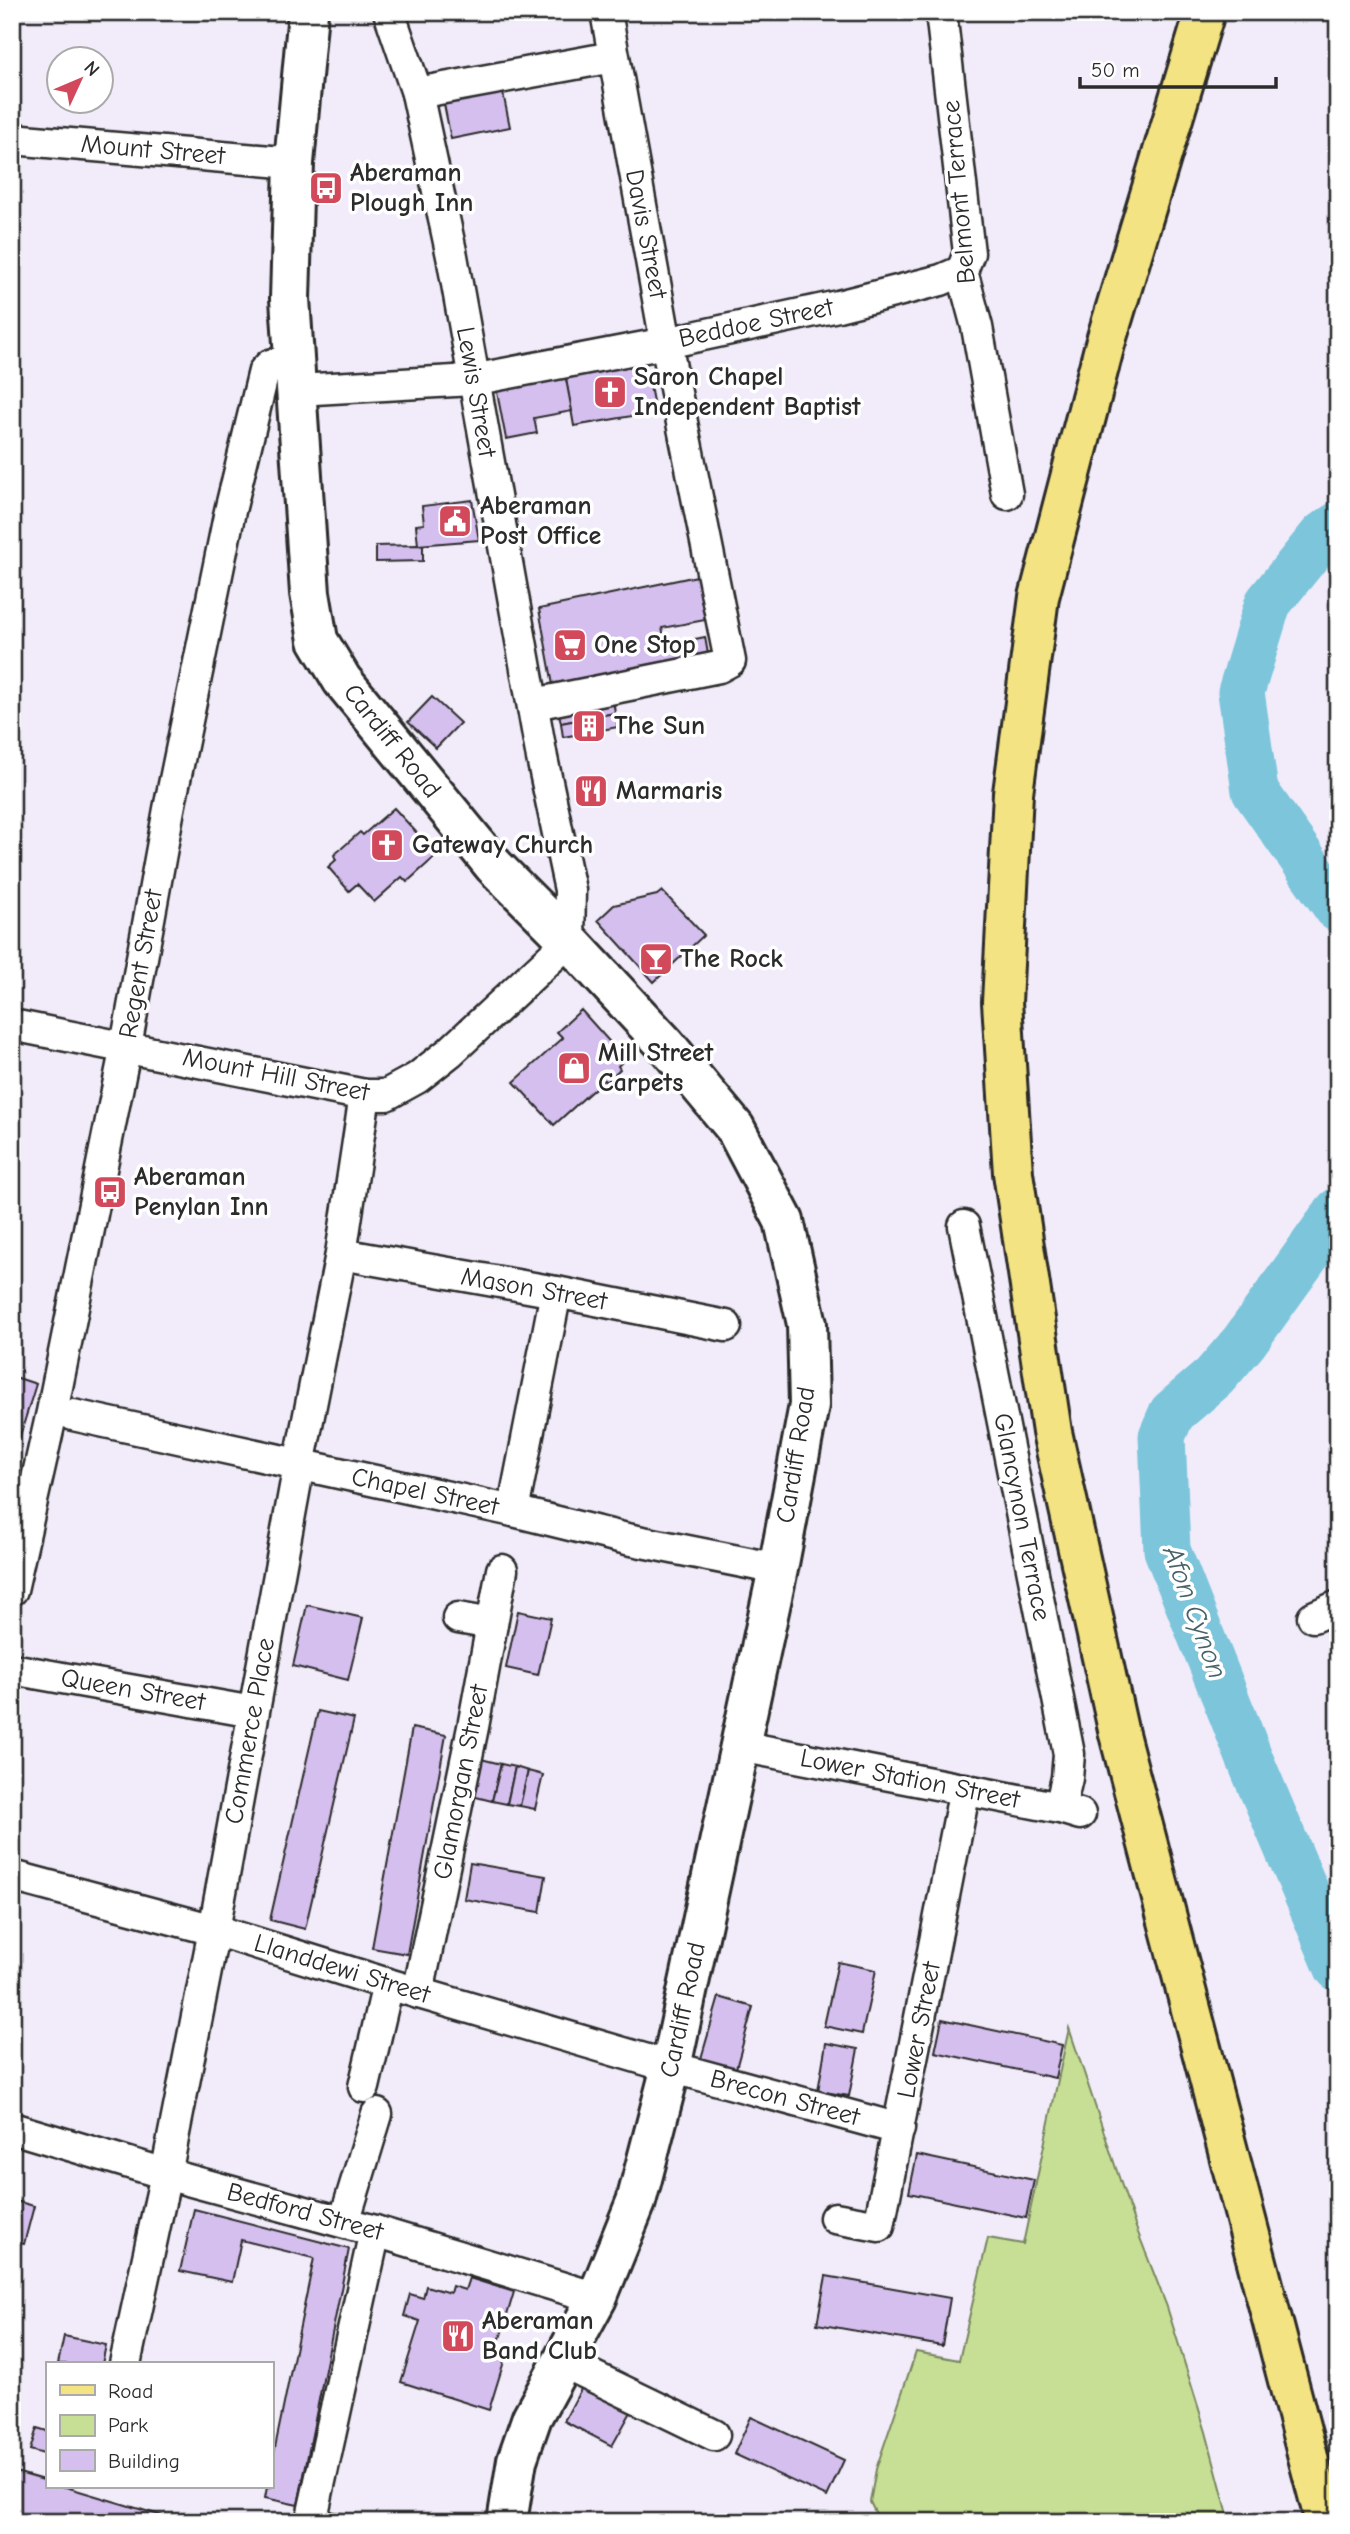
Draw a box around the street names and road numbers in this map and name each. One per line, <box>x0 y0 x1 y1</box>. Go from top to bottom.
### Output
street label: Belmont Terrace <box>936 99 982 285</box>
street label: Mount Street <box>80 129 228 171</box>
street label: Davis Street <box>619 167 674 303</box>
street label: Beddoe Street <box>676 292 838 354</box>
street label: Lewis Street <box>450 325 502 461</box>
street label: Cardiff Road <box>337 678 447 804</box>
street label: Regent Street <box>113 886 169 1041</box>
street label: Mount Hill Street <box>180 1042 373 1108</box>
street label: Mason Street <box>459 1261 611 1317</box>
street label: Cardiff Road <box>770 1385 822 1525</box>
street label: Glancynon Terrace <box>987 1411 1057 1623</box>
street label: Chapel Street <box>349 1462 503 1523</box>
street label: Commerce Place <box>219 1635 281 1827</box>
street label: Queen Street <box>59 1663 209 1718</box>
street label: Glamorgan Street <box>427 1680 495 1882</box>
street label: Lower Station Street <box>798 1743 1024 1815</box>
street label: Llanddewi Street <box>250 1928 435 2010</box>
street label: Cardiff Road <box>654 1939 712 2081</box>
street label: Lower Street <box>891 1958 947 2101</box>
street label: Brecon Street <box>707 2064 864 2133</box>
street label: Bedford Street <box>224 2177 388 2248</box>

